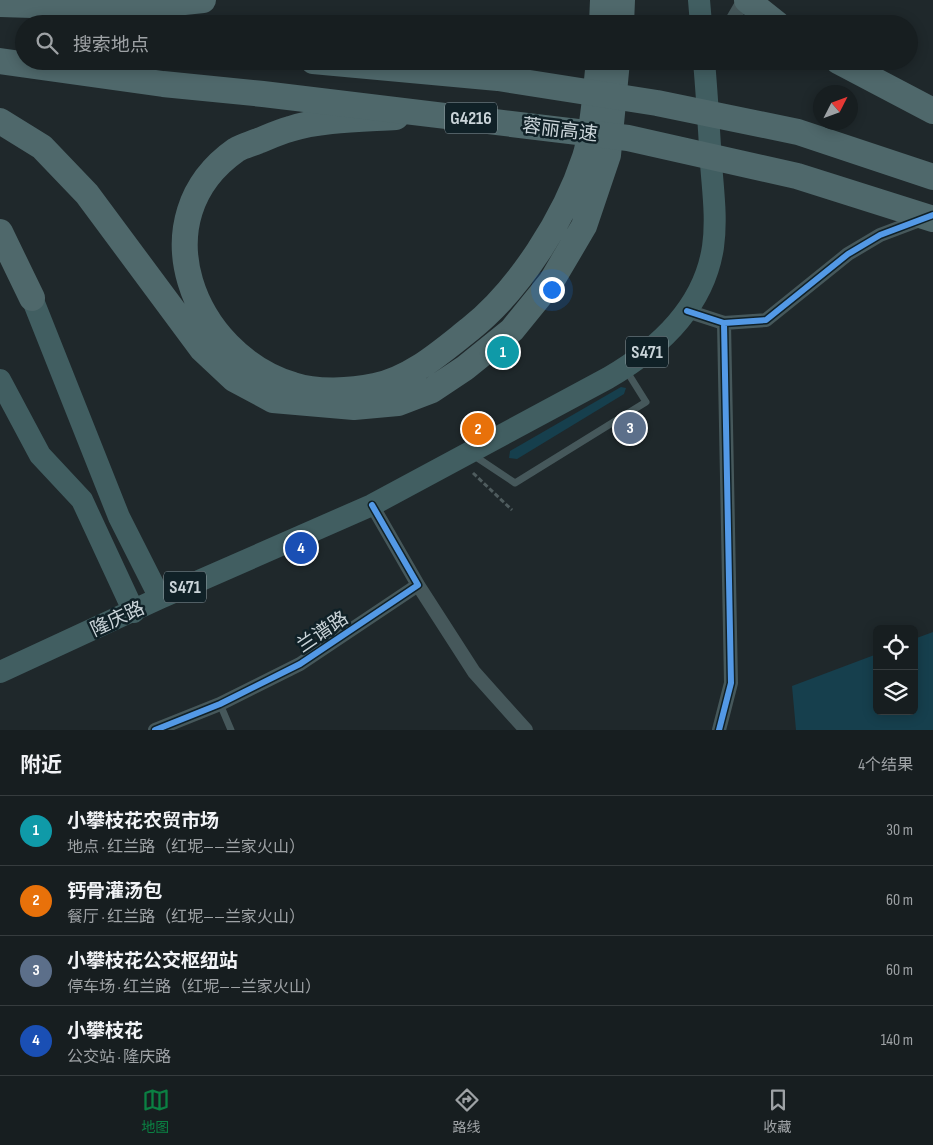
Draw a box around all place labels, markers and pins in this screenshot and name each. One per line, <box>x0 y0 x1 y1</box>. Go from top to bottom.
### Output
pin: 1 <box>487 333 519 371</box>
pin: 3 <box>614 409 646 447</box>
pin: 2 <box>462 410 494 448</box>
pin: 4 <box>285 529 317 567</box>

